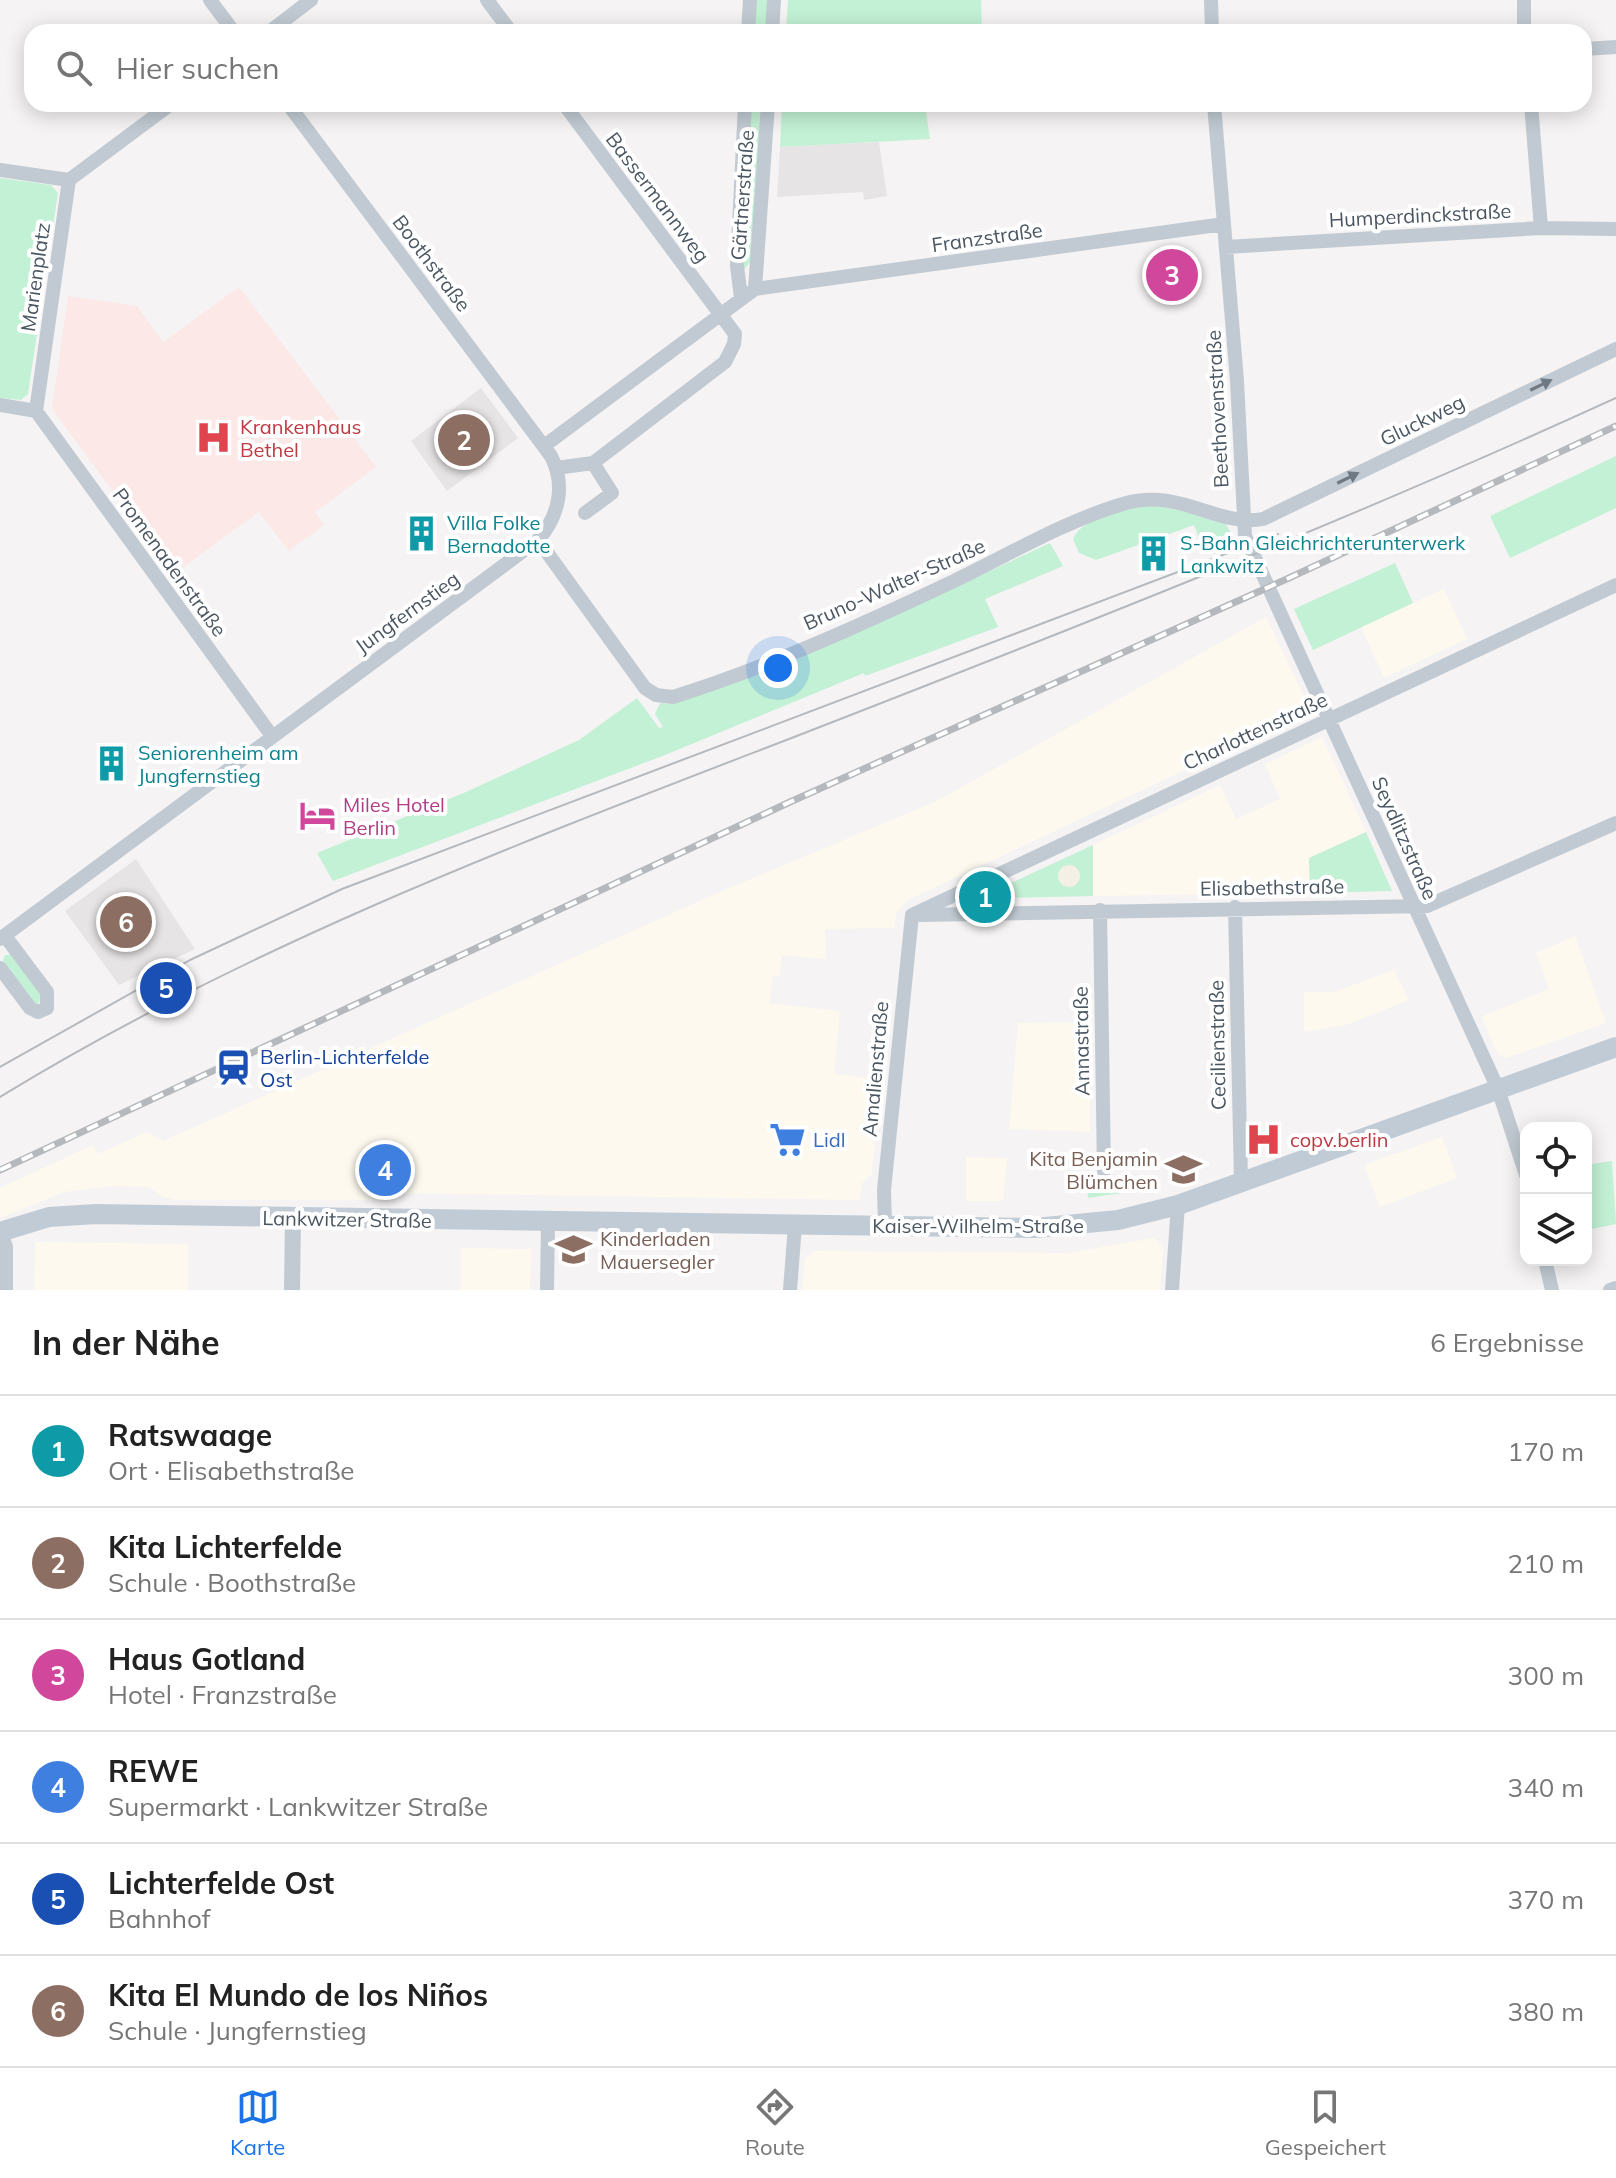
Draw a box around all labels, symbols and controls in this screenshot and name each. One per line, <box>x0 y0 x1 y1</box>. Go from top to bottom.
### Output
search box <box>24 24 1592 112</box>
icon: search <box>52 46 96 90</box>
text: Hier suchen <box>116 49 280 87</box>
street label: Bassermannweg <box>601 127 715 267</box>
street label: Gärtnerstraße <box>725 129 759 261</box>
street label: Humperdinckstraße <box>1328 198 1512 232</box>
street label: Boothstraße <box>388 210 476 316</box>
street label: Franzstraße <box>930 217 1044 257</box>
street label: Marienplatz <box>15 221 55 333</box>
pin: 3 <box>1146 245 1198 305</box>
street label: Beethovenstraße <box>1200 329 1234 489</box>
one-way arrow <box>1529 378 1553 392</box>
street label: Gluckweg <box>1376 389 1468 451</box>
pin: 2 <box>438 410 490 470</box>
place label: Krankenhaus Bethel <box>240 414 361 462</box>
hospital icon: Krankenhaus Bethel <box>195 419 233 457</box>
one-way arrow <box>1336 471 1360 485</box>
street label: Promenadenstraße <box>108 483 232 641</box>
place label: Villa Folke Bernadotte <box>447 510 550 558</box>
building icon: Villa Folke Bernadotte <box>402 514 440 552</box>
place label: S-Bahn Gleichrichterunterwerk Lankwitz <box>1180 530 1466 578</box>
street label: Bruno-Walter-Straße <box>799 533 989 635</box>
building icon: S-Bahn Gleichrichterunterwerk Lankwitz <box>1135 534 1173 572</box>
street label: Jungfernstieg <box>350 566 464 658</box>
your location <box>758 648 798 688</box>
street label: Charlottenstraße <box>1179 687 1331 775</box>
place label: Seniorenheim am Jungfernstieg <box>138 740 299 788</box>
building icon: Seniorenheim am Jungfernstieg <box>93 745 131 783</box>
street label: Seydlitzstraße <box>1367 773 1443 903</box>
place label: Miles Hotel Berlin <box>343 792 445 840</box>
hotel icon: Miles Hotel Berlin <box>298 797 336 835</box>
pin: 1 <box>959 867 1011 927</box>
street label: Elisabethstraße <box>1200 873 1344 901</box>
pin: 6 <box>100 892 152 952</box>
pin: 5 <box>140 958 192 1018</box>
street label: Cecilienstraße <box>1203 980 1231 1110</box>
street label: Annastraße <box>1068 986 1094 1096</box>
street label: Amalienstraße <box>857 1000 893 1138</box>
place label: Berlin-Lichterfelde Ost <box>260 1044 429 1092</box>
station icon: Berlin-Lichterfelde Ost <box>215 1048 253 1086</box>
supermarket icon: Lidl <box>768 1120 806 1158</box>
hospital icon: copv.berlin <box>1245 1120 1283 1158</box>
map controls <box>1520 1122 1592 1266</box>
button: locate <box>1520 1122 1592 1194</box>
place label: Lidl <box>813 1127 845 1152</box>
place label: copv.berlin <box>1290 1127 1389 1152</box>
pin: 4 <box>359 1140 411 1200</box>
place label: Kita Benjamin Blümchen <box>1029 1146 1158 1194</box>
school or university icon: Kita Benjamin Blümchen <box>1165 1150 1203 1188</box>
button: layers <box>1520 1194 1592 1266</box>
street label: Lankwitzer Straße <box>262 1205 432 1233</box>
street label: Kaiser-Wilhelm-Straße <box>872 1213 1084 1238</box>
place label: Kinderladen Mauersegler <box>600 1226 715 1274</box>
school or university icon: Kinderladen Mauersegler <box>555 1231 593 1269</box>
text: In der Nähe <box>32 1321 220 1364</box>
text: 6 Ergebnisse <box>1430 1326 1584 1359</box>
text: Ratswaage <box>108 1416 272 1454</box>
text: 1 <box>50 1435 66 1468</box>
text: 170 m <box>1508 1435 1584 1468</box>
text: Ort · Elisabethstraße <box>108 1454 355 1487</box>
text: Kita Lichterfelde <box>108 1528 342 1566</box>
text: 2 <box>50 1547 66 1580</box>
text: 210 m <box>1508 1547 1584 1580</box>
text: Schule · Boothstraße <box>108 1566 356 1599</box>
text: Haus Gotland <box>108 1640 305 1678</box>
text: 3 <box>50 1659 66 1692</box>
text: 300 m <box>1508 1659 1584 1692</box>
text: Hotel · Franzstraße <box>108 1678 337 1711</box>
text: REWE <box>108 1752 198 1790</box>
text: 4 <box>50 1771 66 1804</box>
text: 340 m <box>1508 1771 1584 1804</box>
text: Supermarkt · Lankwitzer Straße <box>108 1790 488 1823</box>
text: Lichterfelde Ost <box>108 1864 334 1902</box>
text: 5 <box>50 1883 66 1916</box>
text: 370 m <box>1508 1883 1584 1916</box>
text: Bahnhof <box>108 1902 211 1935</box>
text: Kita El Mundo de los Niños <box>108 1976 488 2014</box>
text: 6 <box>50 1995 66 2028</box>
text: 380 m <box>1508 1995 1584 2028</box>
text: Schule · Jungfernstieg <box>108 2014 367 2047</box>
tab: Karte <box>230 2085 285 2161</box>
tab: Route <box>745 2085 805 2161</box>
tab: Gespeichert <box>1265 2085 1386 2161</box>

